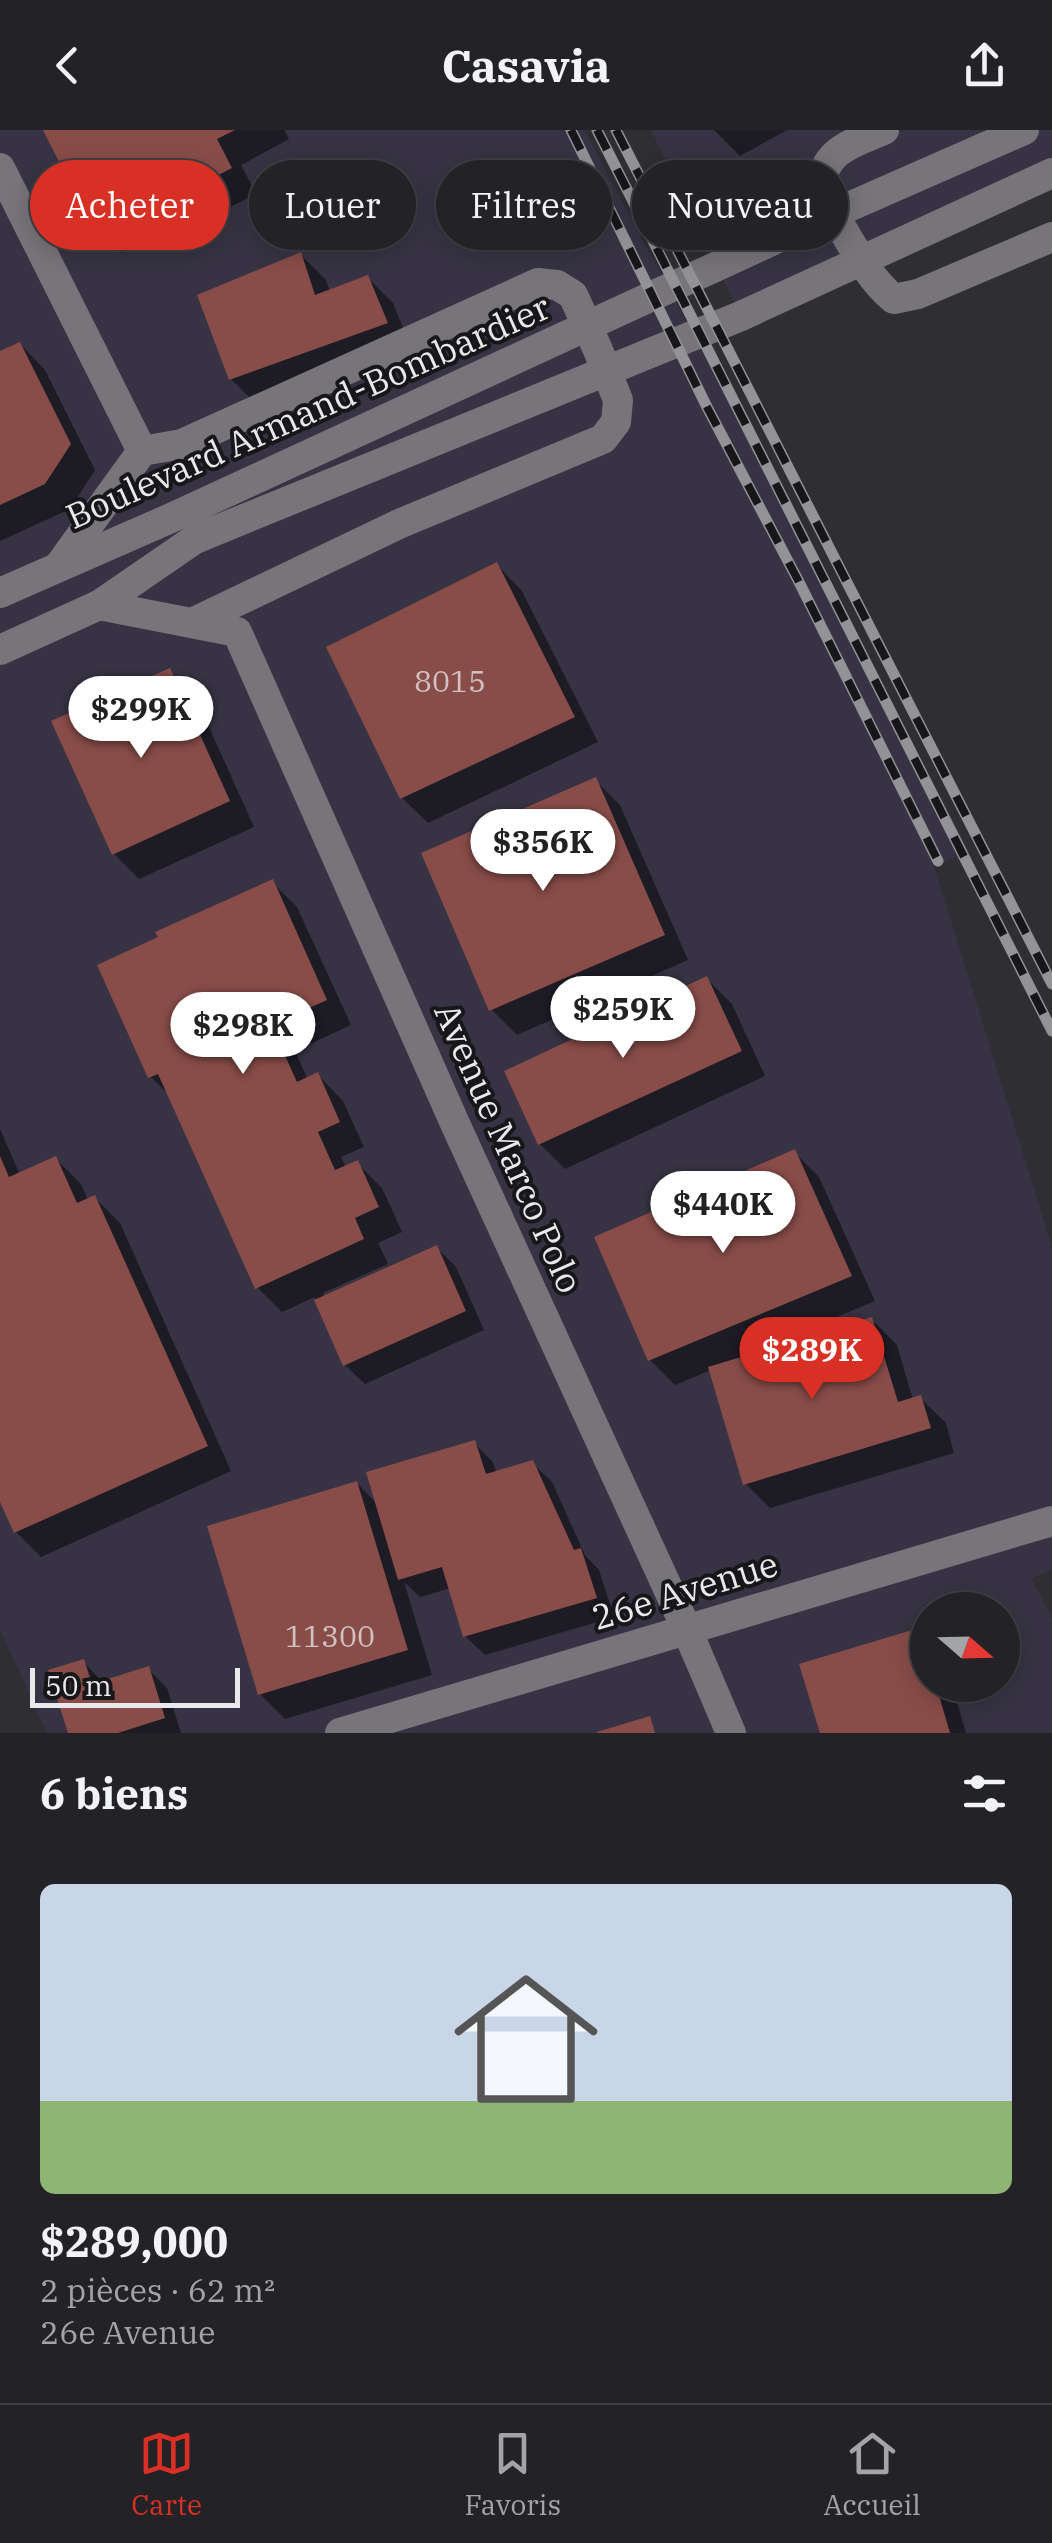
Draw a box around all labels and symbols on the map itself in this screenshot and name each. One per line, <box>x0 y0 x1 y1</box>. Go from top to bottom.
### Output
street label: Boulevard Armand-Bombardier <box>59 283 557 539</box>
house number: 8015 <box>414 661 486 700</box>
pin: $299K <box>71 676 211 761</box>
pin: $356K <box>473 809 613 894</box>
pin: $259K <box>553 976 693 1061</box>
pin: $298K <box>173 992 313 1077</box>
street label: Avenue Marco Polo <box>424 995 594 1300</box>
pin: $440K <box>653 1171 793 1256</box>
pin: $289K <box>742 1317 882 1402</box>
street label: 26e Avenue <box>586 1540 783 1640</box>
north arrow <box>910 1592 1020 1702</box>
house number: 11300 <box>285 1616 375 1655</box>
scale bar <box>30 1663 240 1708</box>

